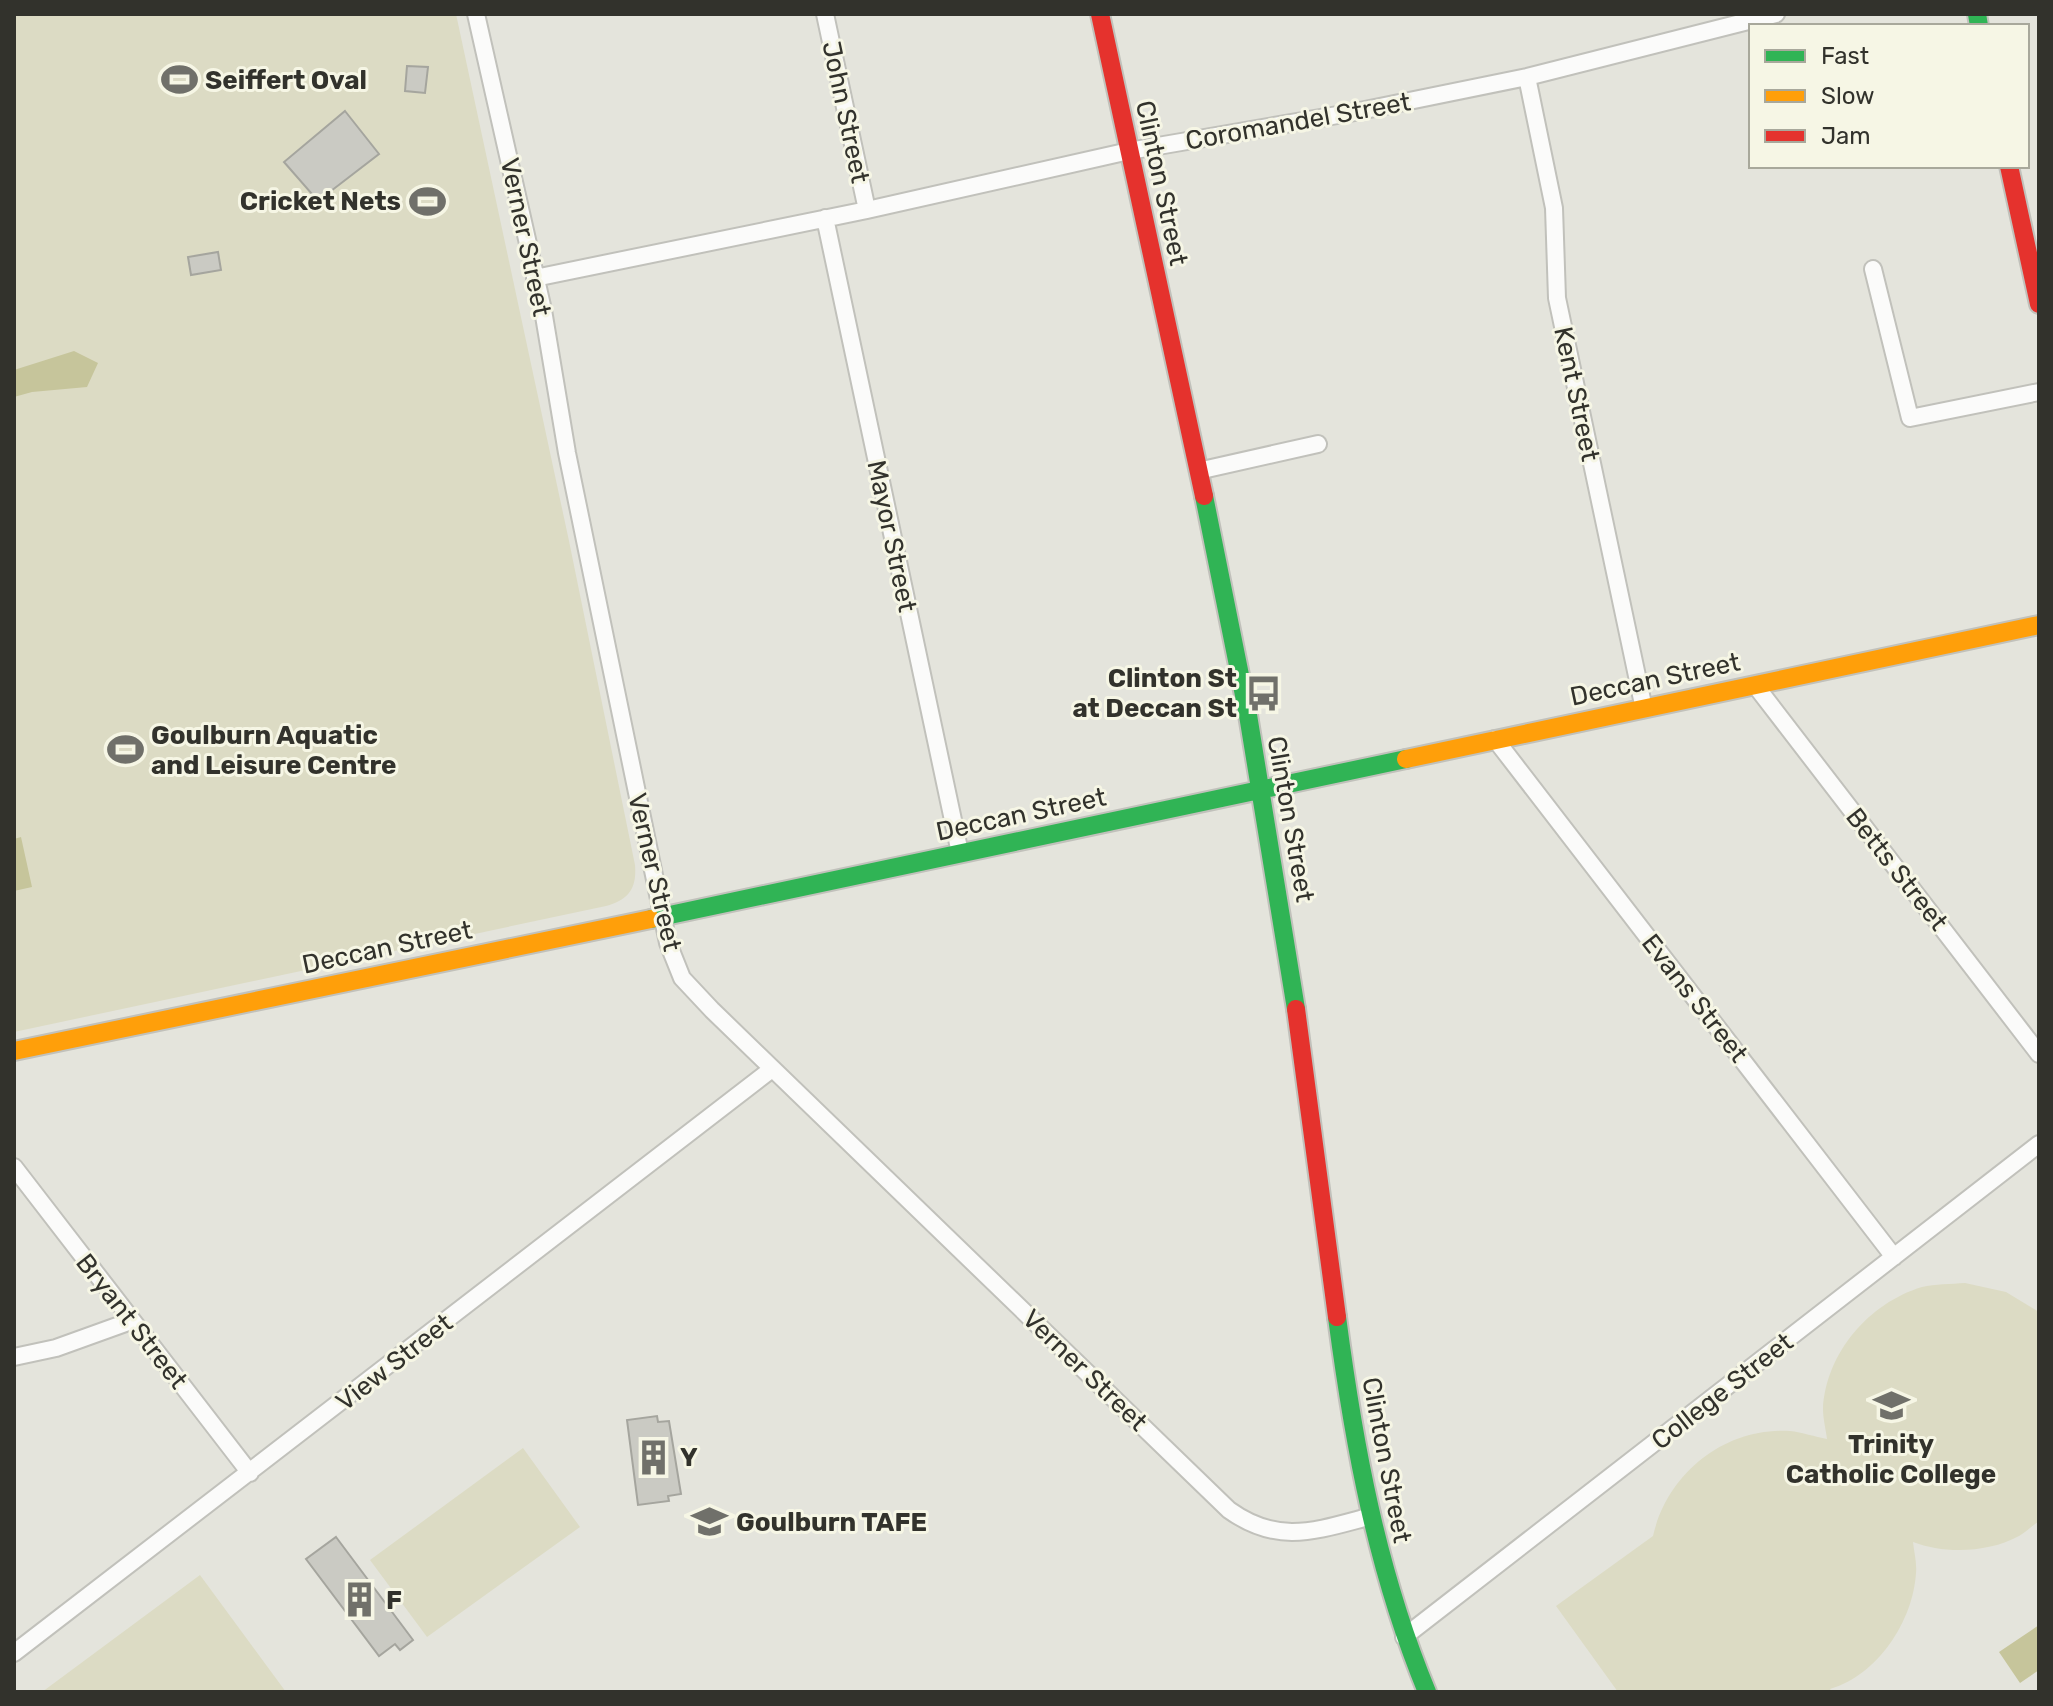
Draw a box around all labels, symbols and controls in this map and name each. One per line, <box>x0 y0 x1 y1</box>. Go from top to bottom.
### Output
legend <box>1749 24 2029 168</box>
street label: John Street <box>815 38 876 186</box>
text: Fast <box>1821 42 1869 70</box>
sports icon: Seiffert Oval <box>160 61 198 99</box>
place label: Seiffert Oval <box>205 65 367 96</box>
text: Slow <box>1821 82 1874 110</box>
street label: Coromandel Street <box>1183 86 1413 157</box>
street label: Clinton Street <box>1129 98 1194 268</box>
text: Jam <box>1821 122 1871 150</box>
street label: Verner Street <box>494 155 557 319</box>
sports icon: Cricket Nets <box>408 182 446 220</box>
place label: Cricket Nets <box>240 186 401 217</box>
street label: Kent Street <box>1547 324 1606 464</box>
street label: Mayor Street <box>860 457 923 615</box>
street label: Deccan Street <box>1567 646 1743 713</box>
place label: Clinton St at Deccan St <box>1072 663 1237 724</box>
bus stop icon: Clinton St at Deccan St <box>1244 674 1282 712</box>
place label: Goulburn Aquatic and Leisure Centre <box>151 720 397 781</box>
sports icon: Goulburn Aquatic and Leisure Centre <box>106 731 144 769</box>
street label: Clinton Street <box>1261 734 1320 904</box>
street label: Deccan Street <box>933 781 1109 848</box>
street label: Verner Street <box>621 790 688 954</box>
street label: Betts Street <box>1839 802 1954 937</box>
street label: Deccan Street <box>299 914 475 981</box>
street label: Evans Street <box>1635 928 1754 1069</box>
street label: Bryant Street <box>69 1248 194 1395</box>
street label: Verner Street <box>1016 1303 1153 1438</box>
street label: View Street <box>330 1307 459 1417</box>
street label: College Street <box>1645 1327 1799 1456</box>
street label: Clinton Street <box>1355 1375 1418 1545</box>
school or university icon: Trinity Catholic College <box>1872 1386 1910 1424</box>
place label: Trinity Catholic College <box>1786 1429 1996 1490</box>
building icon: Y <box>635 1438 673 1476</box>
place label: Y <box>680 1442 698 1473</box>
school or university icon: Goulburn TAFE <box>691 1503 729 1541</box>
place label: Goulburn TAFE <box>736 1507 927 1538</box>
building icon: F <box>341 1581 379 1619</box>
place label: F <box>386 1585 402 1616</box>

